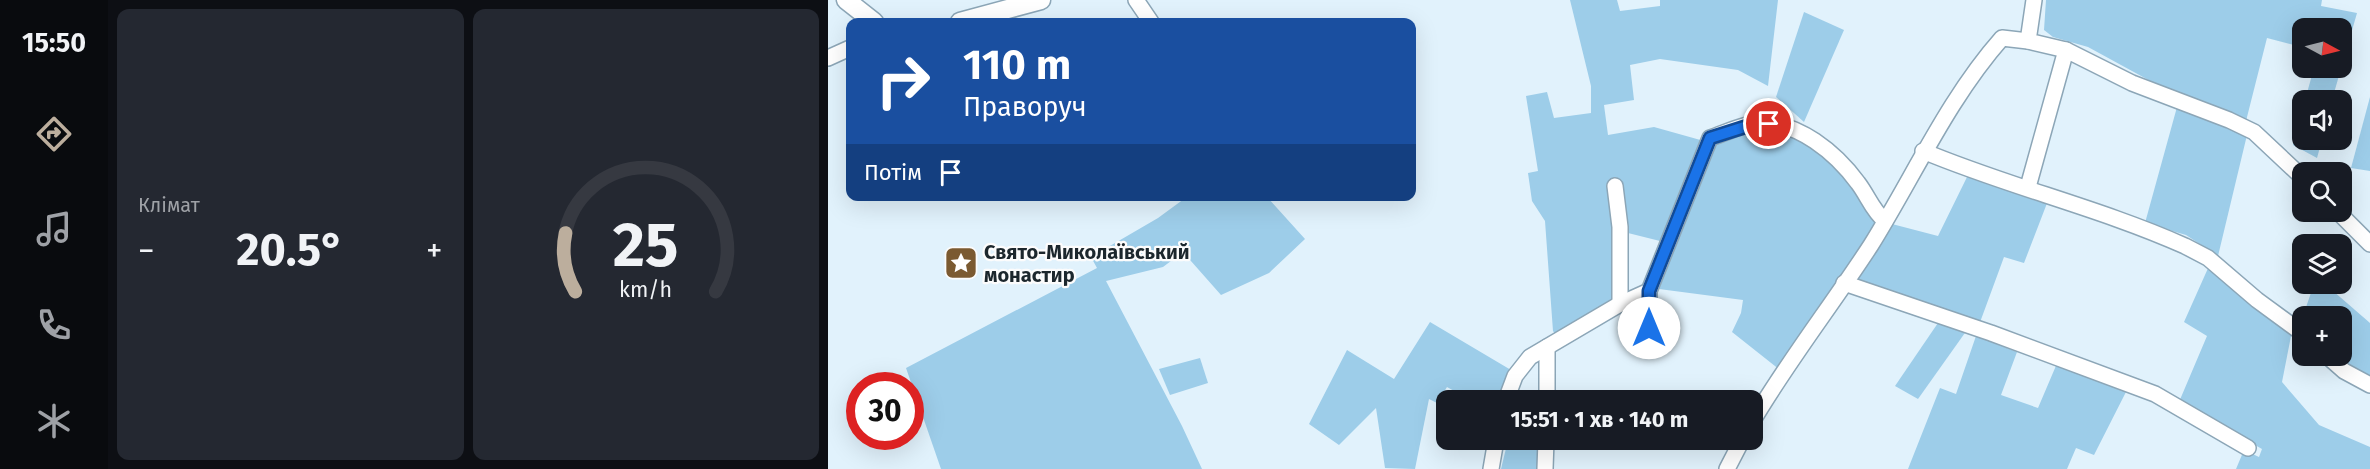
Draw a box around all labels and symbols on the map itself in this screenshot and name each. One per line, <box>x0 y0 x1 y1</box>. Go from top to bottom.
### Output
north arrow <box>2292 18 2352 78</box>
pin <box>1743 98 1794 149</box>
place label: Свято-Миколаївський монастир <box>984 240 1190 287</box>
place icon: Свято-Миколаївський монастир <box>943 245 979 281</box>
position arrow <box>1617 296 1681 360</box>
speed limit sign: 30 <box>846 372 924 450</box>

